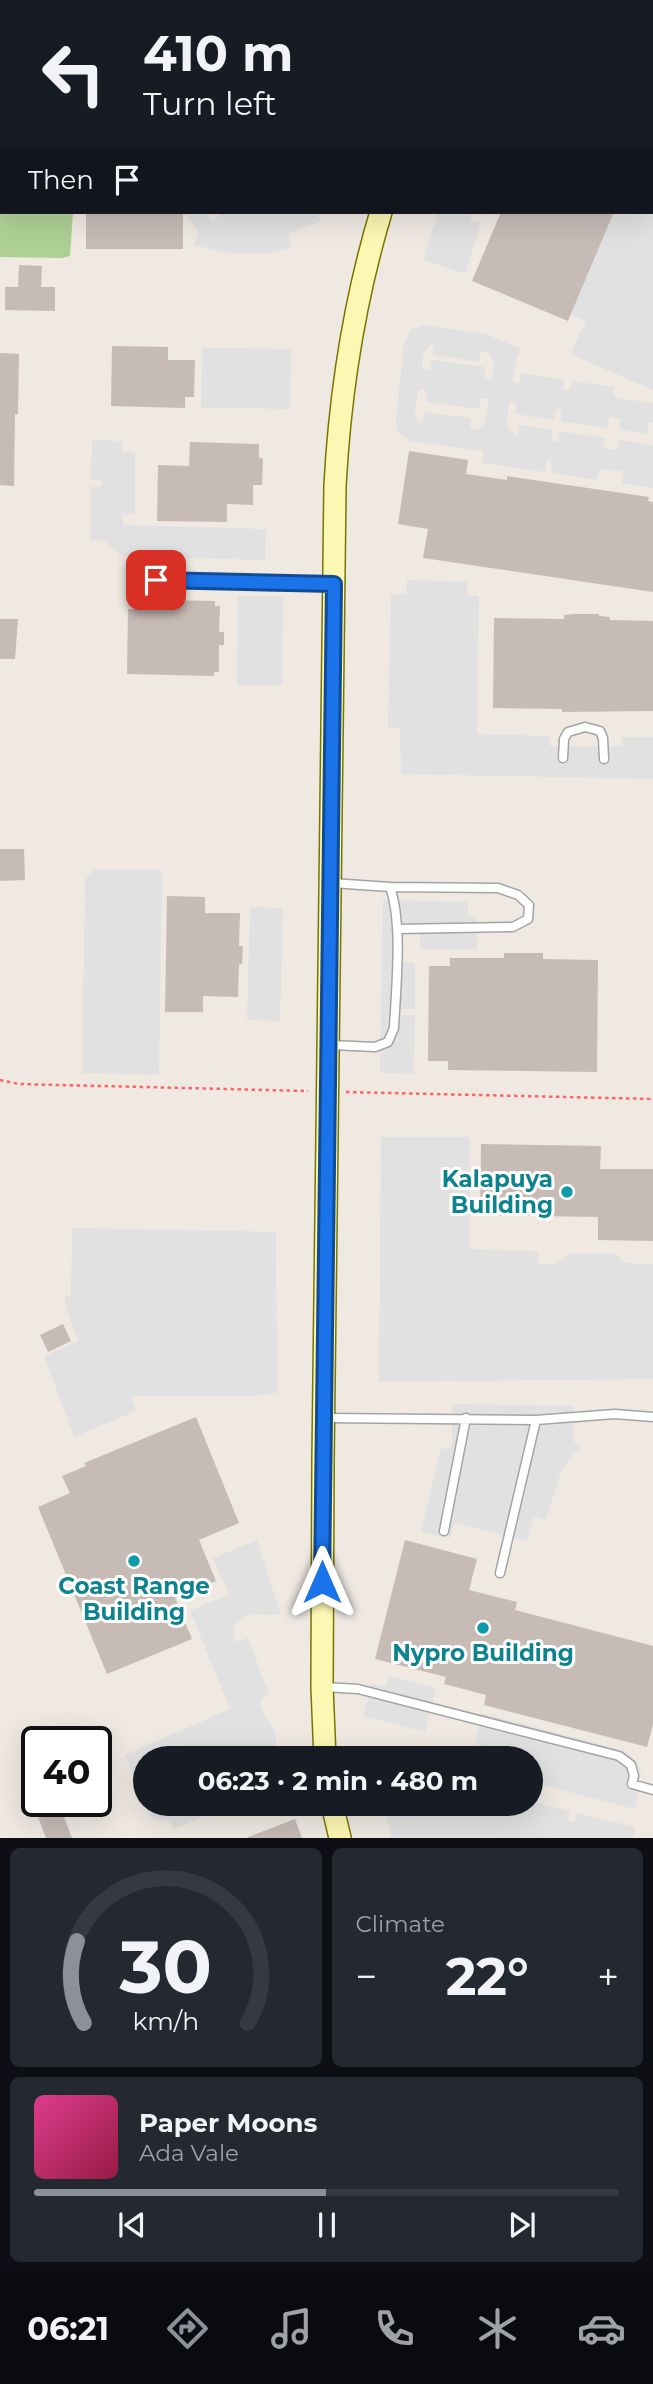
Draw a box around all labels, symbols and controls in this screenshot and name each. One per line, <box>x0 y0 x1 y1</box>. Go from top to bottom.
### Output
text: 410 m <box>143 24 293 83</box>
icon: left <box>28 28 119 119</box>
text: Turn left <box>143 84 277 123</box>
icon: arrive <box>108 161 146 199</box>
text: Then <box>28 164 94 196</box>
pin <box>126 550 186 610</box>
icon: arrive <box>137 561 175 599</box>
place label: Kalapuya Building <box>442 1165 553 1219</box>
marker: Kalapuya Building <box>559 1184 575 1200</box>
position arrow <box>285 1545 359 1619</box>
marker: Coast Range Building <box>126 1553 142 1569</box>
place label: Coast Range Building <box>58 1572 210 1626</box>
marker: Nypro Building <box>475 1620 491 1636</box>
place label: Nypro Building <box>392 1639 574 1667</box>
speed limit sign: 40 <box>21 1726 112 1817</box>
text: 06:23 · 2 min · 480 m <box>198 1765 478 1797</box>
text: Climate <box>356 1910 445 1938</box>
text: 30 <box>118 1924 212 2012</box>
text: 22° <box>446 1945 529 2008</box>
text: − <box>356 1953 377 2000</box>
text: + <box>597 1953 619 2000</box>
text: km/h <box>132 2006 199 2036</box>
text: Paper Moons <box>139 2107 317 2139</box>
text: Ada Vale <box>139 2139 239 2167</box>
icon: previous <box>113 2206 151 2244</box>
icon: pause <box>308 2206 346 2244</box>
icon: next <box>503 2206 541 2244</box>
icon: directions <box>163 2304 212 2353</box>
icon: music <box>267 2304 316 2353</box>
icon: phone <box>370 2304 419 2353</box>
icon: climate <box>473 2304 522 2353</box>
icon: car <box>577 2304 626 2353</box>
text: 06:21 <box>27 2309 109 2348</box>

